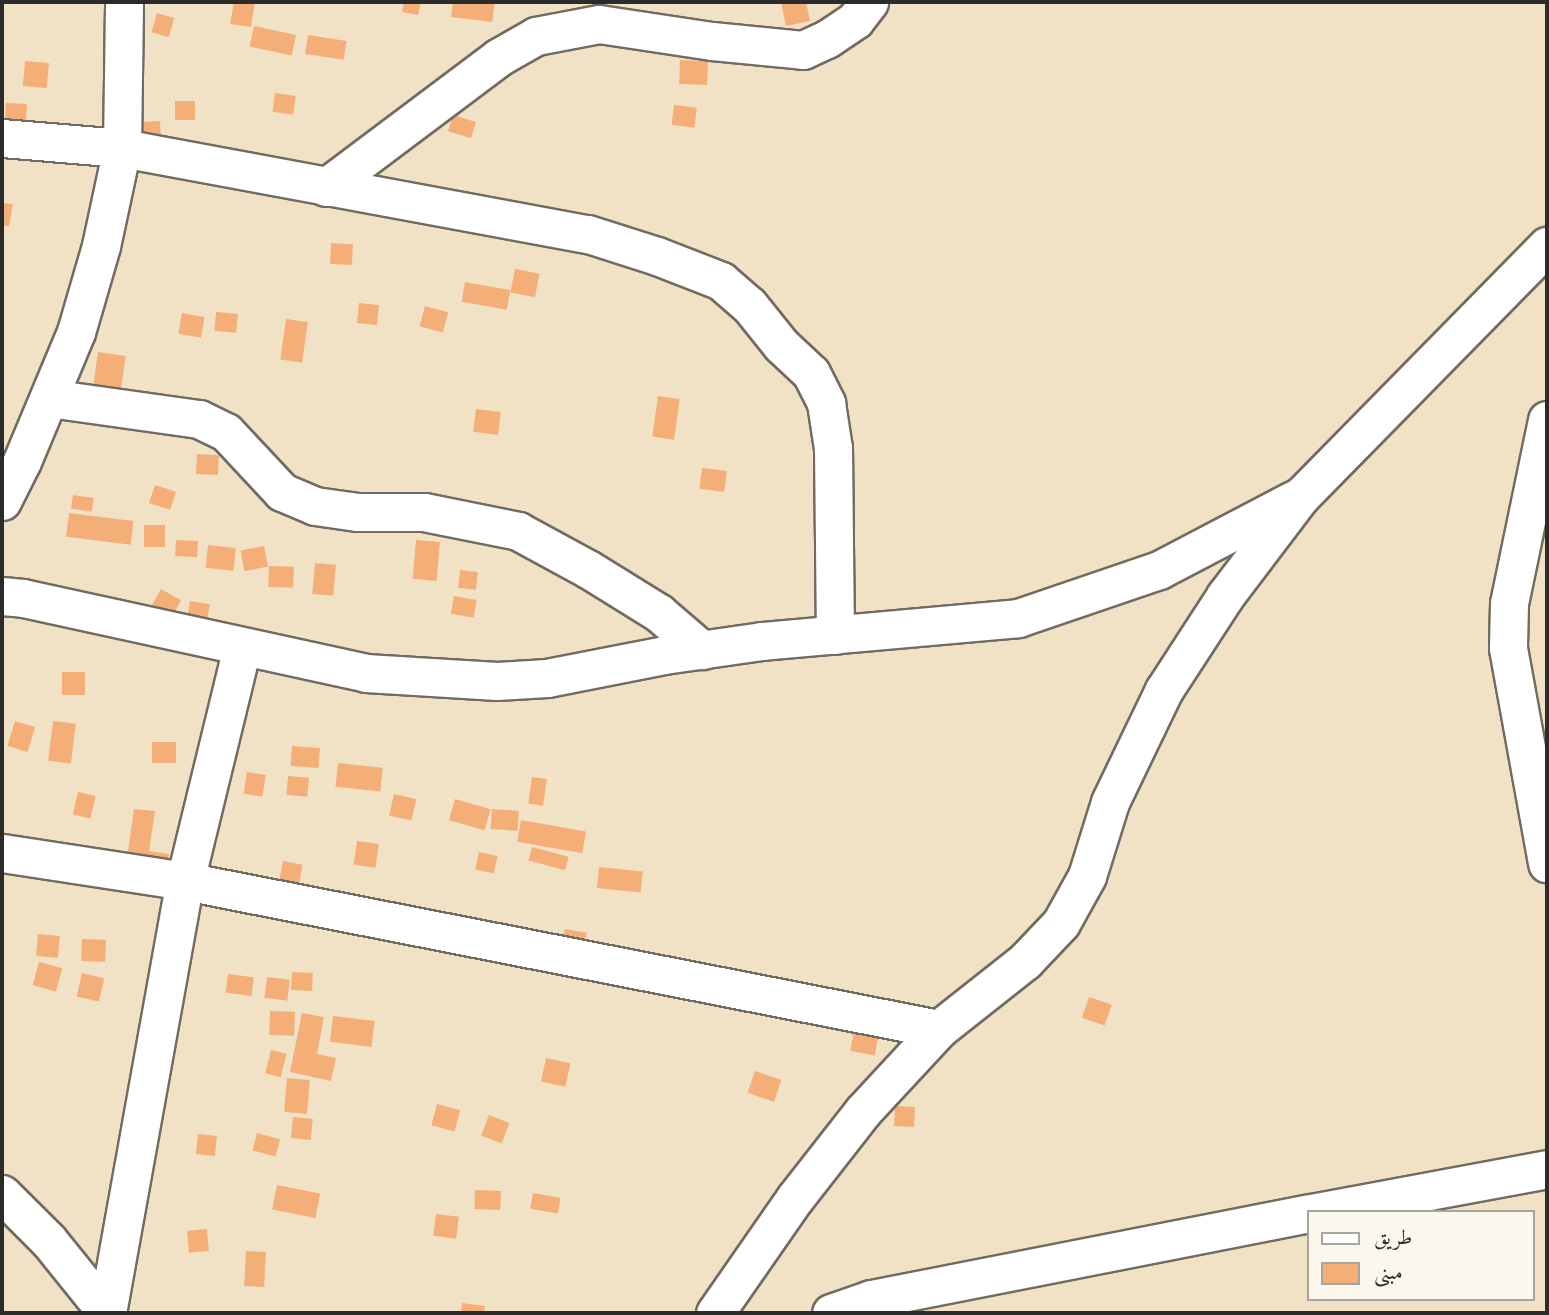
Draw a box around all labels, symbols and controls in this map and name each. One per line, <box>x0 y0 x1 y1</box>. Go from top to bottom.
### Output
legend <box>1308 1210 1535 1301</box>
text: طريق <box>1374 1221 1412 1252</box>
text: مبنى <box>1374 1256 1403 1287</box>

